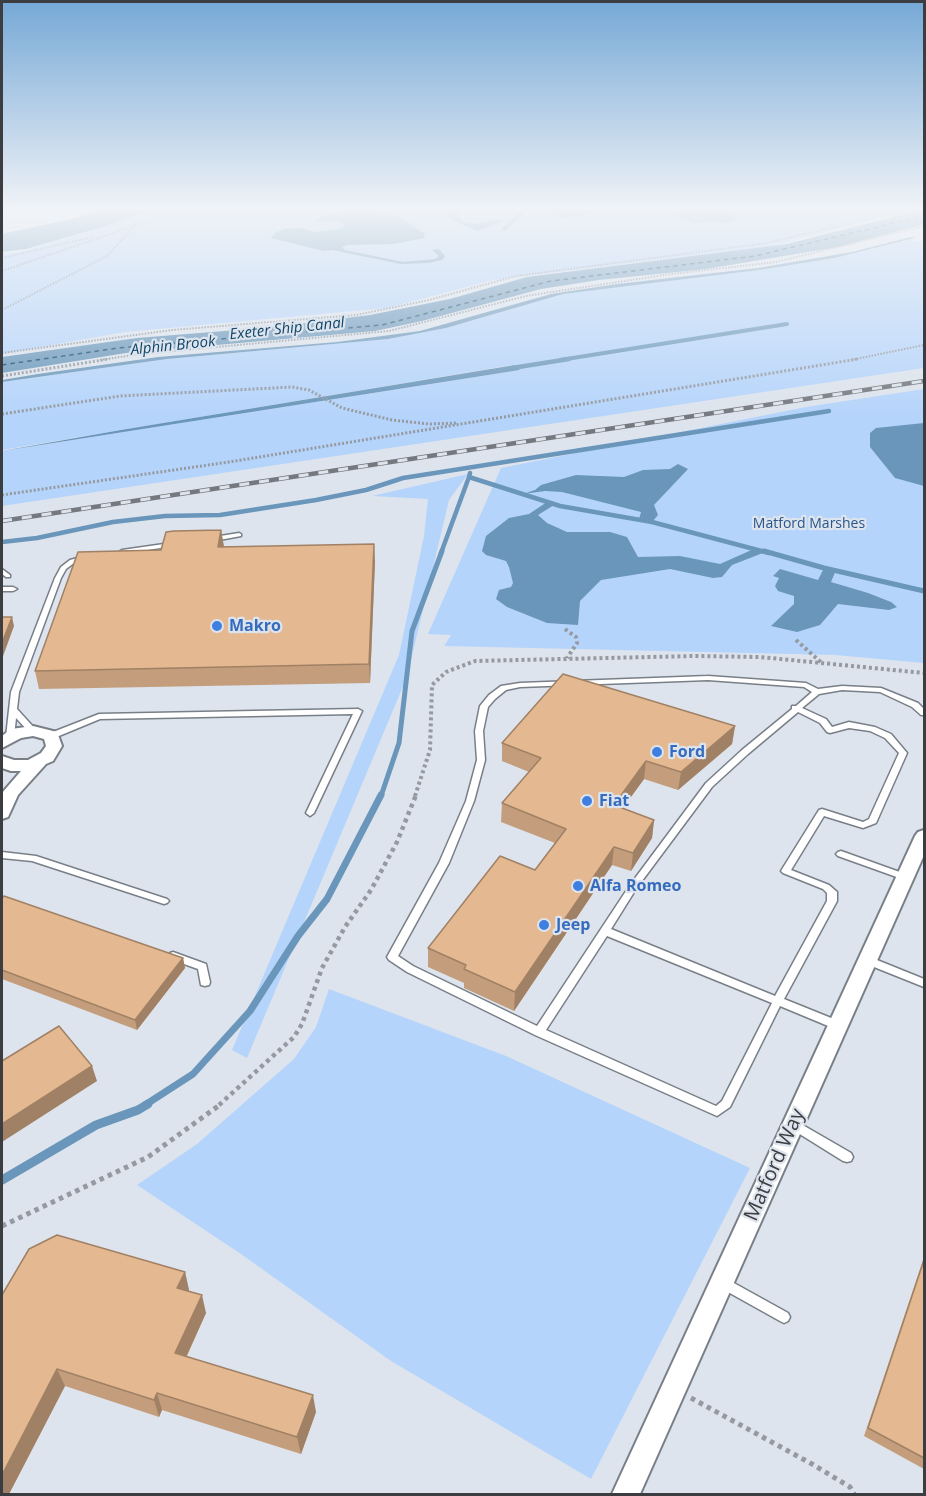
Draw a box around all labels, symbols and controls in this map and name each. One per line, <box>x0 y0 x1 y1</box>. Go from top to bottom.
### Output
water label: Exeter Ship Canal <box>229 314 345 344</box>
water label: Alphin Brook <box>130 333 216 359</box>
park label: Matford Marshes <box>753 516 865 532</box>
place label: Makro <box>229 616 281 636</box>
marker: Makro <box>210 619 224 633</box>
place label: Ford <box>669 742 705 762</box>
marker: Ford <box>650 745 664 759</box>
place label: Fiat <box>599 791 629 811</box>
marker: Fiat <box>580 794 594 808</box>
place label: Alfa Romeo <box>590 876 681 896</box>
marker: Alfa Romeo <box>571 879 585 893</box>
place label: Jeep <box>556 915 590 935</box>
marker: Jeep <box>537 918 551 932</box>
street label: Matford Way <box>740 1105 810 1225</box>

